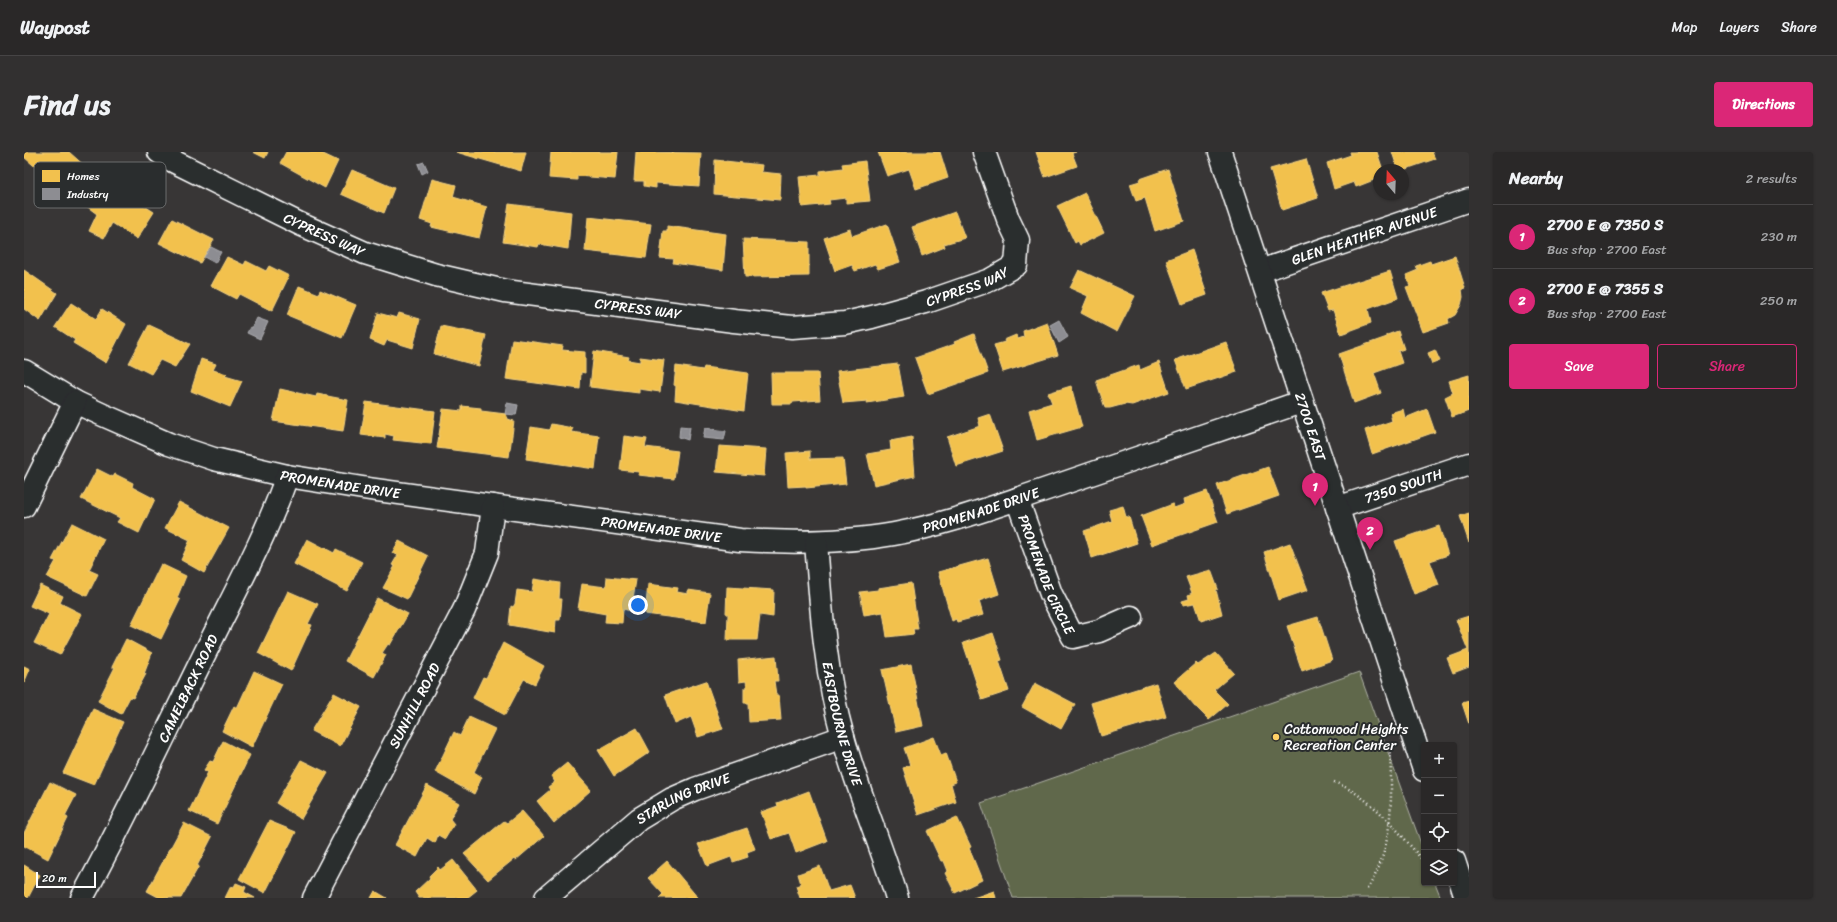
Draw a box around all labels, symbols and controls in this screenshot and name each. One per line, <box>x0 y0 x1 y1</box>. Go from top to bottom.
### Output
text: Waypost <box>20 11 90 44</box>
text: Map <box>1672 15 1697 40</box>
text: Layers <box>1719 15 1759 40</box>
text: Share <box>1781 15 1817 40</box>
text: Find us <box>24 80 111 129</box>
button: Directions <box>1714 82 1813 127</box>
legend <box>34 162 166 208</box>
text: Nearby <box>1509 163 1563 193</box>
north arrow <box>1373 164 1409 200</box>
text: Homes <box>67 167 100 186</box>
text: 2 results <box>1746 167 1797 190</box>
text: Industry <box>66 185 109 204</box>
street label: GLEN HEATHER AVENUE <box>1288 199 1442 272</box>
street label: CYPRESS WAY <box>279 206 370 265</box>
text: 2700 E @ 7350 S <box>1547 212 1664 238</box>
text: 1 <box>1519 225 1525 248</box>
text: 230 m <box>1761 225 1797 248</box>
text: Bus stop · 2700 East <box>1547 238 1667 261</box>
street label: CYPRESS WAY <box>923 259 1015 314</box>
text: 2700 E @ 7355 S <box>1547 276 1663 302</box>
text: 2 <box>1518 289 1526 312</box>
text: 250 m <box>1760 289 1797 312</box>
street label: CYPRESS WAY <box>593 291 684 327</box>
text: Bus stop · 2700 East <box>1547 302 1667 325</box>
button: Save <box>1509 344 1649 389</box>
button: Share <box>1657 344 1797 389</box>
street label: 2700 EAST <box>1287 389 1334 465</box>
street label: 7350 SOUTH <box>1361 462 1446 511</box>
street label: PROMENADE DRIVE <box>278 463 403 506</box>
pin: 1 <box>1302 473 1328 506</box>
street label: PROMENADE DRIVE <box>920 480 1044 540</box>
street label: PROMENADE DRIVE <box>599 509 724 550</box>
street label: PROMENADE CIRCLE <box>1010 511 1082 640</box>
pin: 2 <box>1357 517 1383 550</box>
your location <box>628 595 648 615</box>
street label: CAMELBACK ROAD <box>151 629 226 747</box>
street label: SUNHILL ROAD <box>382 658 448 753</box>
street label: EASTBOURNE DRIVE <box>815 660 870 791</box>
place label: Cottonwood Heights Recreation Center <box>1284 717 1409 758</box>
marker: Cottonwood Heights Recreation Center <box>1271 732 1281 742</box>
map controls <box>1421 742 1457 886</box>
button: + <box>1421 742 1457 778</box>
street label: STARLING DRIVE <box>631 765 735 831</box>
button: − <box>1421 778 1457 814</box>
button: locate <box>1421 814 1457 850</box>
button: layers <box>1421 850 1457 886</box>
text: 20 m <box>42 869 67 888</box>
scale bar <box>36 870 96 889</box>

